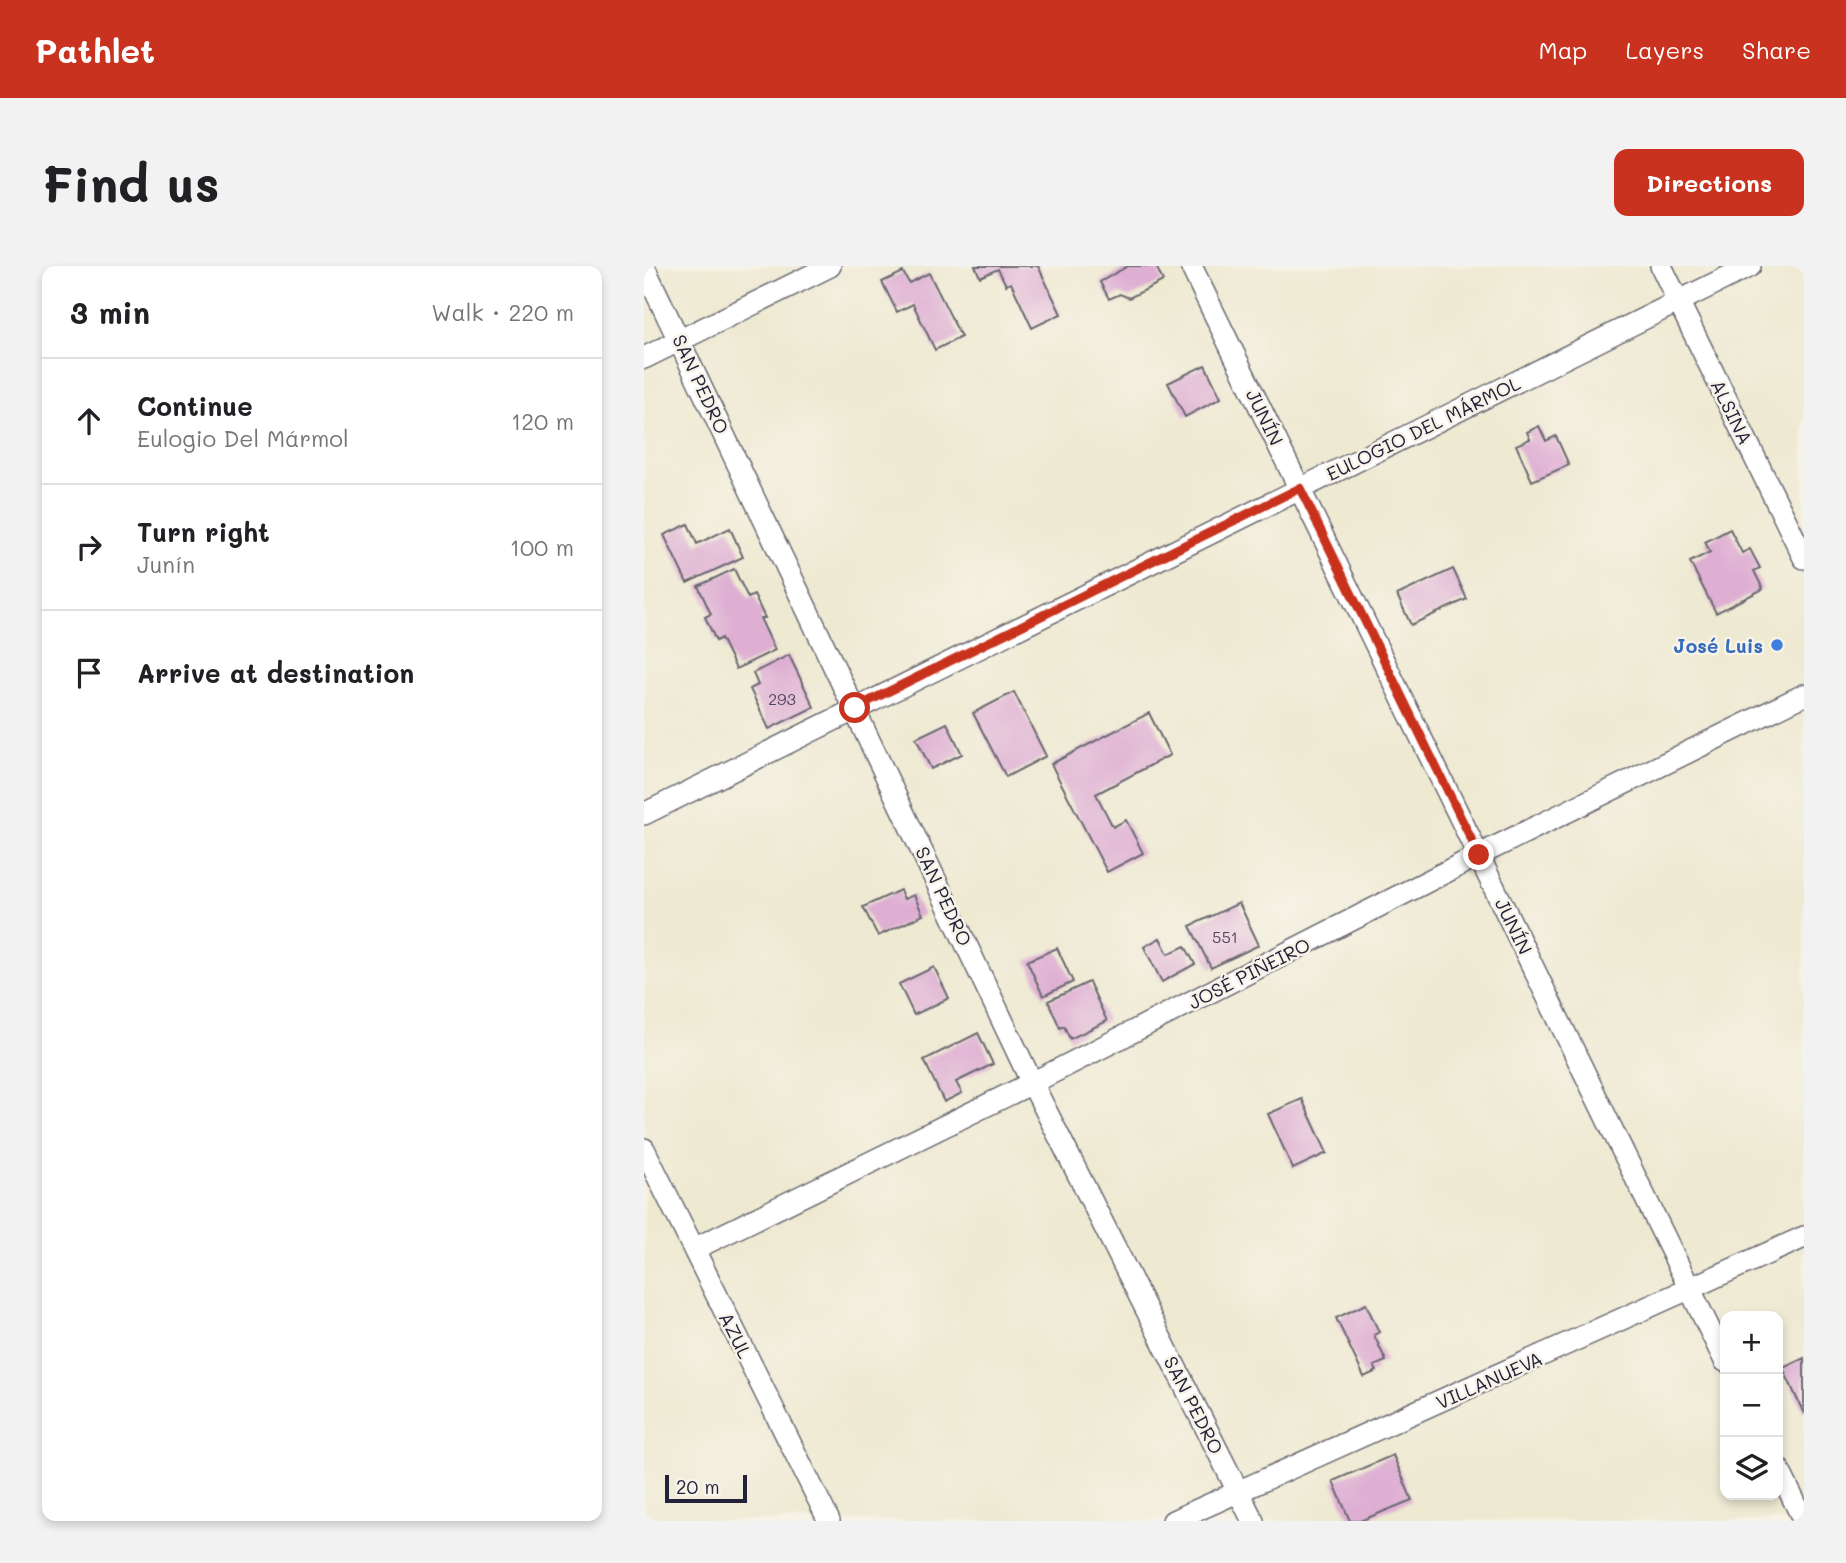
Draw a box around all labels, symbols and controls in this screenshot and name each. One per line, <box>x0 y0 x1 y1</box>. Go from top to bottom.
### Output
text: Pathlet <box>35 28 155 71</box>
text: Map <box>1539 34 1587 65</box>
text: Layers <box>1625 34 1704 65</box>
text: Share <box>1742 34 1811 65</box>
button: Directions <box>1614 149 1804 216</box>
text: Find us <box>42 151 220 214</box>
text: 3 min <box>70 292 150 332</box>
text: Walk · 220 m <box>431 297 574 327</box>
street label: SAN PEDRO <box>667 330 735 438</box>
street label: EULOGIO DEL MÁRMOL <box>1322 370 1524 486</box>
street label: ALSINA <box>1706 375 1758 449</box>
street label: JUNÍN <box>1241 385 1289 449</box>
text: Continue <box>137 389 253 423</box>
icon: ahead <box>70 402 108 440</box>
text: 120 m <box>511 406 574 436</box>
text: Eulogio Del Mármol <box>137 423 349 453</box>
text: Turn right <box>137 515 270 549</box>
icon: right <box>70 528 108 566</box>
text: 100 m <box>510 532 574 562</box>
text: Junín <box>137 549 195 579</box>
place label: José Luis <box>1673 633 1763 658</box>
marker: José Luis <box>1769 637 1785 653</box>
icon: arrive <box>70 654 108 692</box>
text: Arrive at destination <box>137 656 414 690</box>
house number: 293 <box>768 688 796 709</box>
route start <box>839 692 870 723</box>
route end <box>1463 839 1494 870</box>
street label: SAN PEDRO <box>910 842 978 950</box>
street label: JUNÍN <box>1490 894 1538 958</box>
house number: 551 <box>1212 926 1238 947</box>
street label: JOSÉ PIÑEIRO <box>1184 932 1314 1014</box>
street label: AZUL <box>714 1308 758 1362</box>
map controls <box>1720 1311 1783 1500</box>
button: + <box>1720 1311 1783 1374</box>
street label: VILLANUEVA <box>1432 1345 1546 1415</box>
street label: SAN PEDRO <box>1159 1352 1229 1458</box>
button: − <box>1720 1374 1783 1437</box>
button: layers <box>1720 1437 1783 1500</box>
scale bar <box>665 1472 747 1504</box>
text: 20 m <box>676 1474 720 1499</box>

